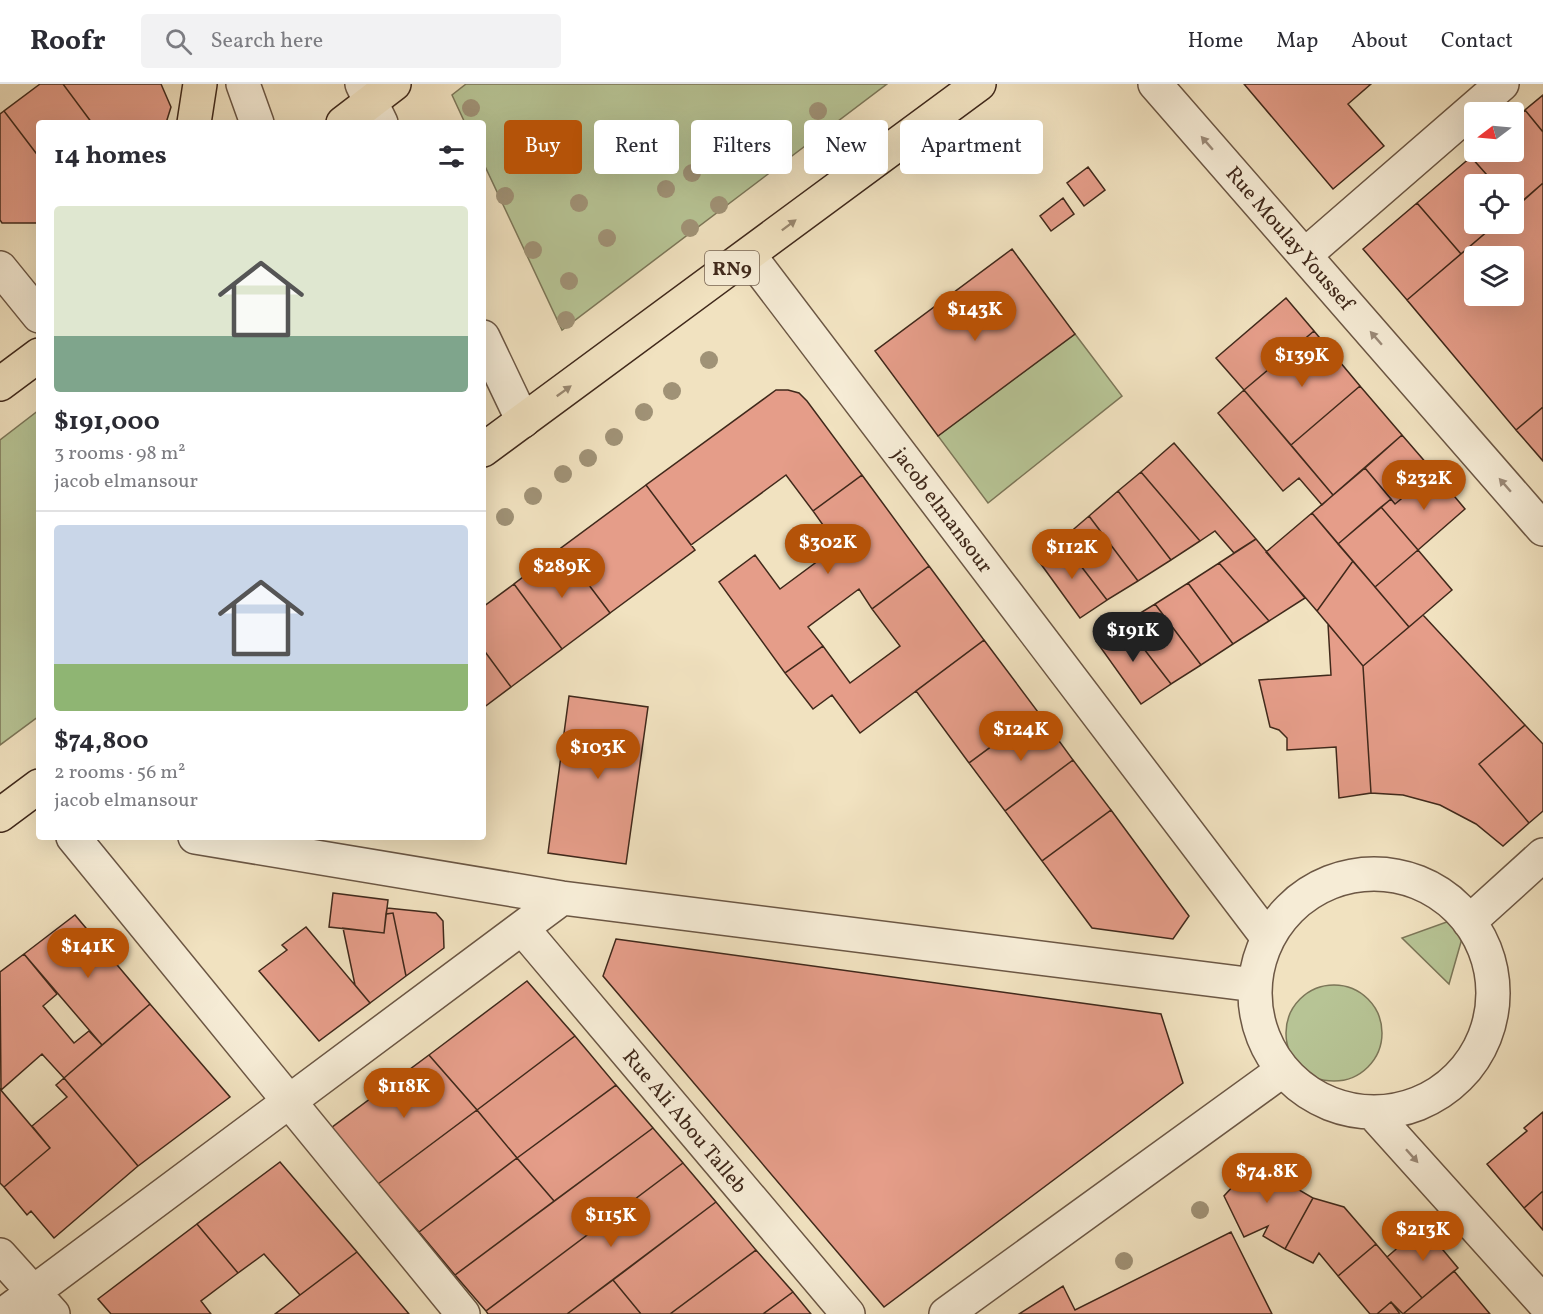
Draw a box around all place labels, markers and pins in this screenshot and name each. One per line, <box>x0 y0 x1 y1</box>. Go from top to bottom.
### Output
pin: $143K <box>933 291 1017 342</box>
pin: $139K <box>1260 337 1344 388</box>
pin: $232K <box>1382 460 1466 511</box>
pin: $302K <box>786 524 870 575</box>
pin: $112K <box>1030 529 1114 580</box>
pin: $289K <box>520 548 604 599</box>
pin: $191K <box>1091 612 1175 663</box>
pin: $124K <box>979 711 1063 762</box>
pin: $103K <box>556 729 640 780</box>
pin: $141K <box>46 928 130 979</box>
pin: $118K <box>362 1068 446 1119</box>
pin: $74.8K <box>1218 1153 1316 1204</box>
pin: $115K <box>569 1197 653 1248</box>
pin: $213K <box>1381 1211 1465 1262</box>

